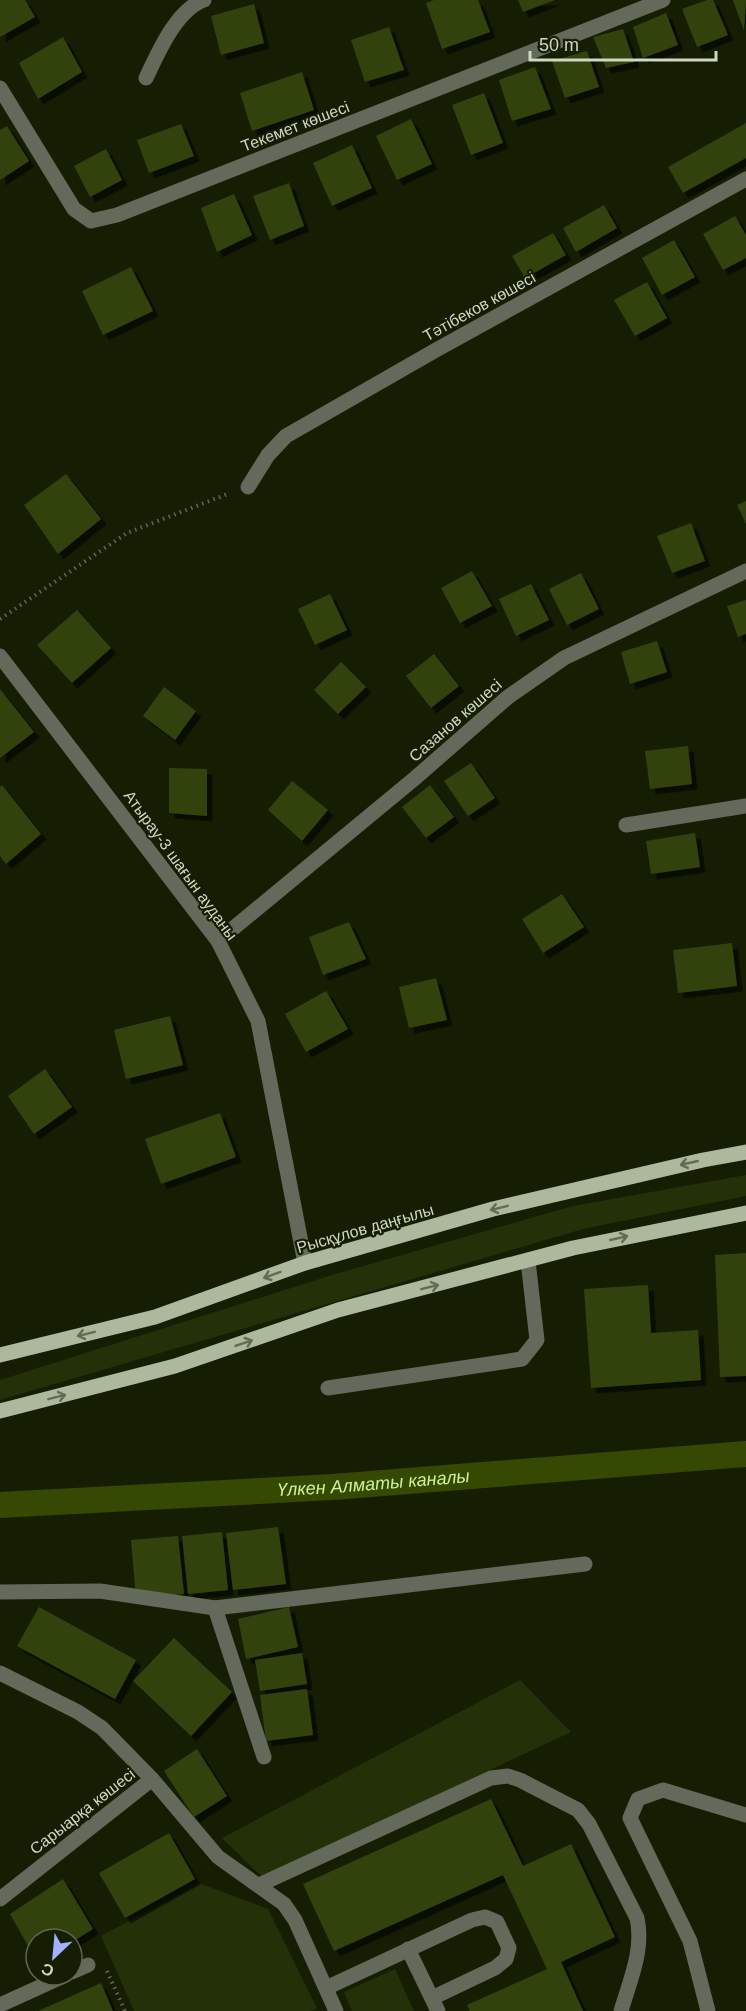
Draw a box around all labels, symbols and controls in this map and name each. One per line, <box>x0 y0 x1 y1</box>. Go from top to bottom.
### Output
scale bar <box>530 24 716 62</box>
text: 50 m <box>539 35 579 55</box>
street label: Текемет көшесі <box>239 98 352 155</box>
street label: Тәтібеков көшесі <box>420 269 538 344</box>
street label: Сазанов көшесі <box>406 676 505 765</box>
street label: Атырау-3 шағын ауданы <box>121 787 241 943</box>
one-way arrow <box>679 1158 698 1170</box>
street label: Рысқұлов даңғылы <box>295 1201 436 1256</box>
one-way arrow <box>490 1202 509 1214</box>
one-way arrow <box>609 1232 629 1243</box>
one-way arrow <box>263 1271 282 1282</box>
one-way arrow <box>421 1280 440 1292</box>
one-way arrow <box>77 1329 96 1341</box>
one-way arrow <box>234 1336 253 1347</box>
one-way arrow <box>47 1391 66 1403</box>
water label: Үлкен Алматы каналы <box>277 1466 470 1500</box>
street label: Сарыарқа көшесі <box>27 1765 138 1858</box>
north arrow <box>24 1927 84 1987</box>
text: С <box>38 1960 57 1980</box>

